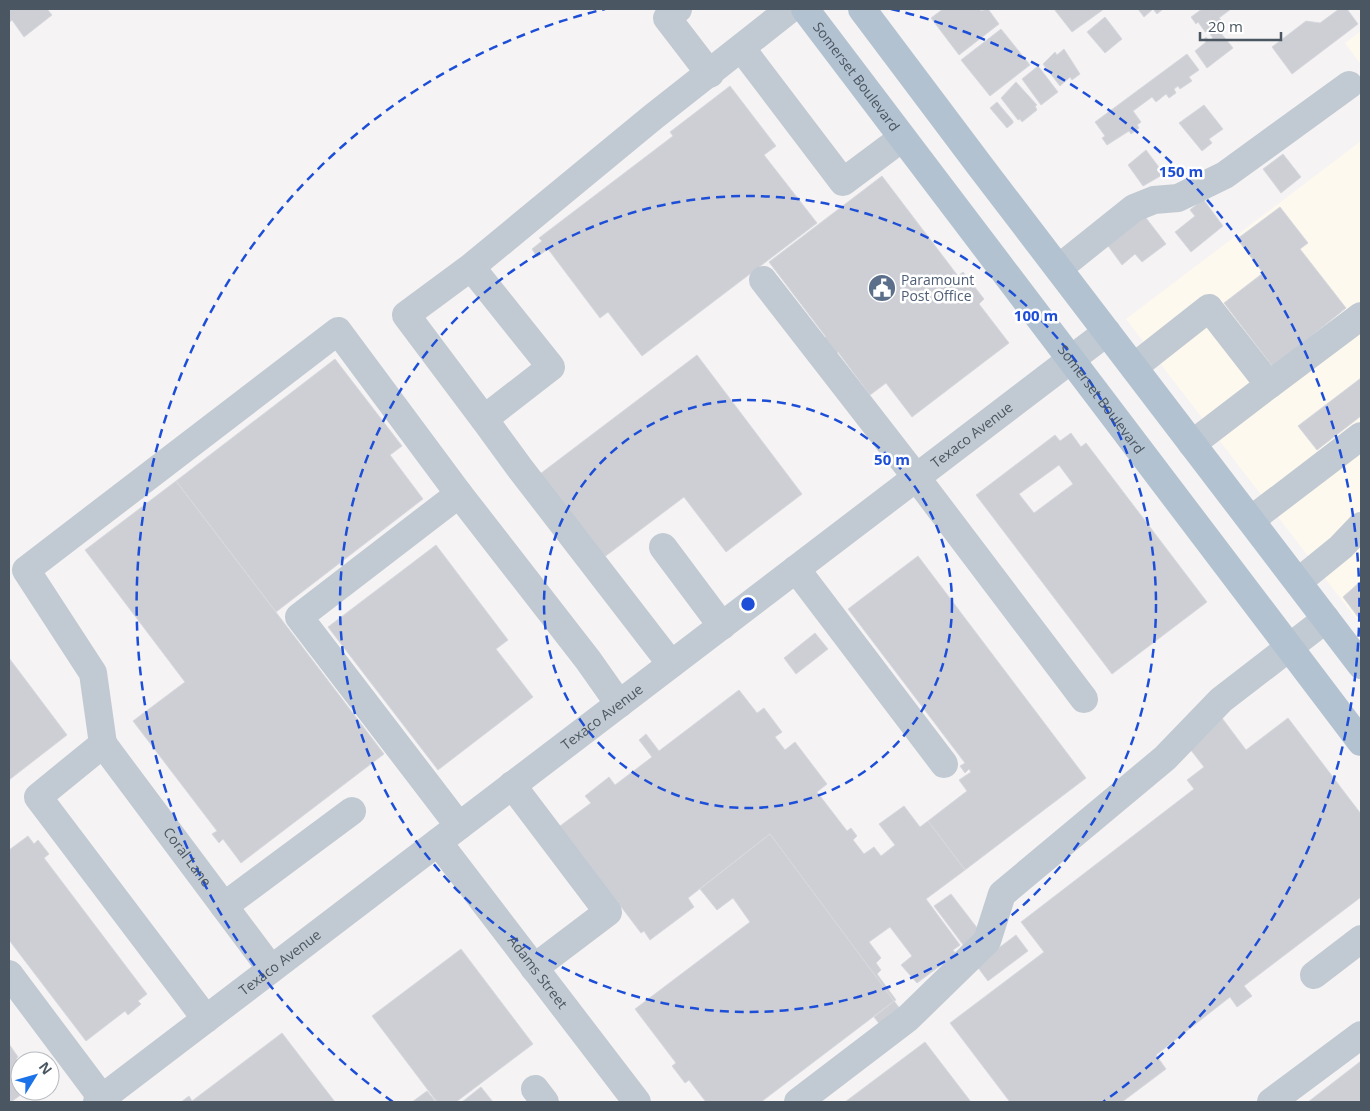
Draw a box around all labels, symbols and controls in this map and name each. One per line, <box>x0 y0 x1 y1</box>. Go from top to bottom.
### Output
scale bar <box>1200 10 1281 42</box>
text: 20 m <box>1208 16 1243 36</box>
street label: Somerset Boulevard <box>809 18 904 135</box>
text: 150 m <box>1159 161 1203 181</box>
place label: Paramount Post Office <box>901 270 974 305</box>
public building icon: Paramount Post Office <box>867 273 897 303</box>
text: 100 m <box>1014 305 1058 325</box>
street label: Somerset Boulevard <box>1054 341 1149 458</box>
street label: Texaco Avenue <box>927 397 1016 472</box>
text: 50 m <box>874 449 910 469</box>
centre of rings <box>739 595 757 613</box>
street label: Texaco Avenue <box>557 679 647 754</box>
street label: Coral Lane <box>159 823 216 890</box>
street label: Texaco Avenue <box>235 925 325 1000</box>
street label: Adams Street <box>504 931 572 1013</box>
north arrow <box>10 1051 60 1101</box>
text: N <box>35 1058 57 1078</box>

